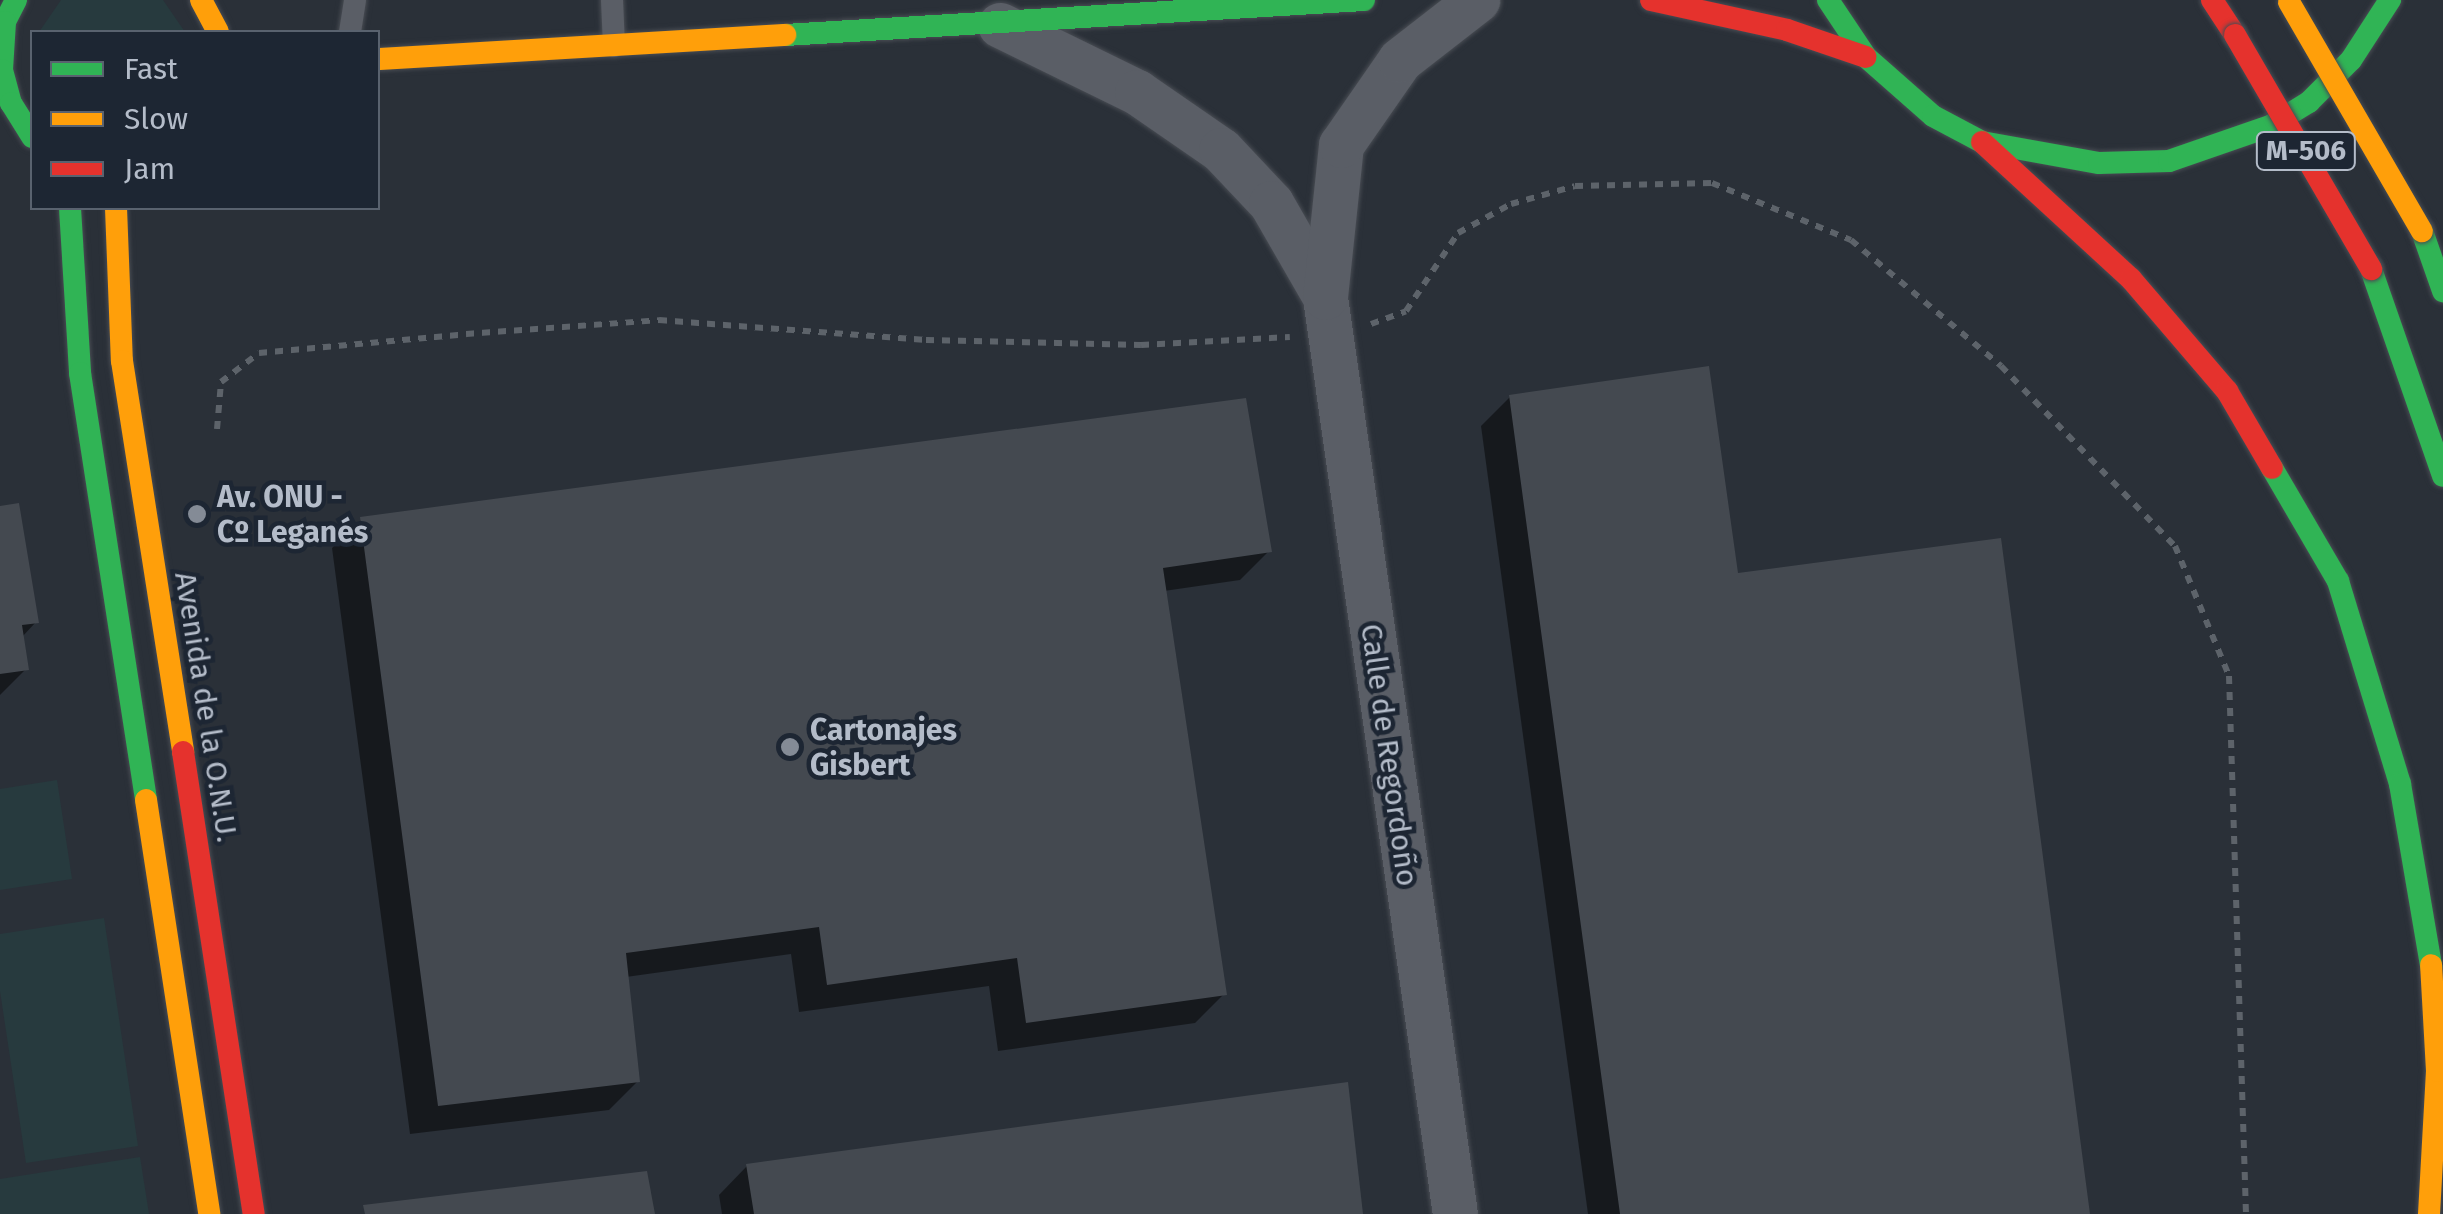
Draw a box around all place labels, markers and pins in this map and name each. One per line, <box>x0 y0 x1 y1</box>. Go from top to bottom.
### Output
place label: Av. ONU - Cº Leganés <box>217 479 368 550</box>
marker: Av. ONU - Cº Leganés <box>186 503 208 525</box>
place label: Cartonajes Gisbert <box>810 712 957 782</box>
marker: Cartonajes Gisbert <box>779 736 801 758</box>

